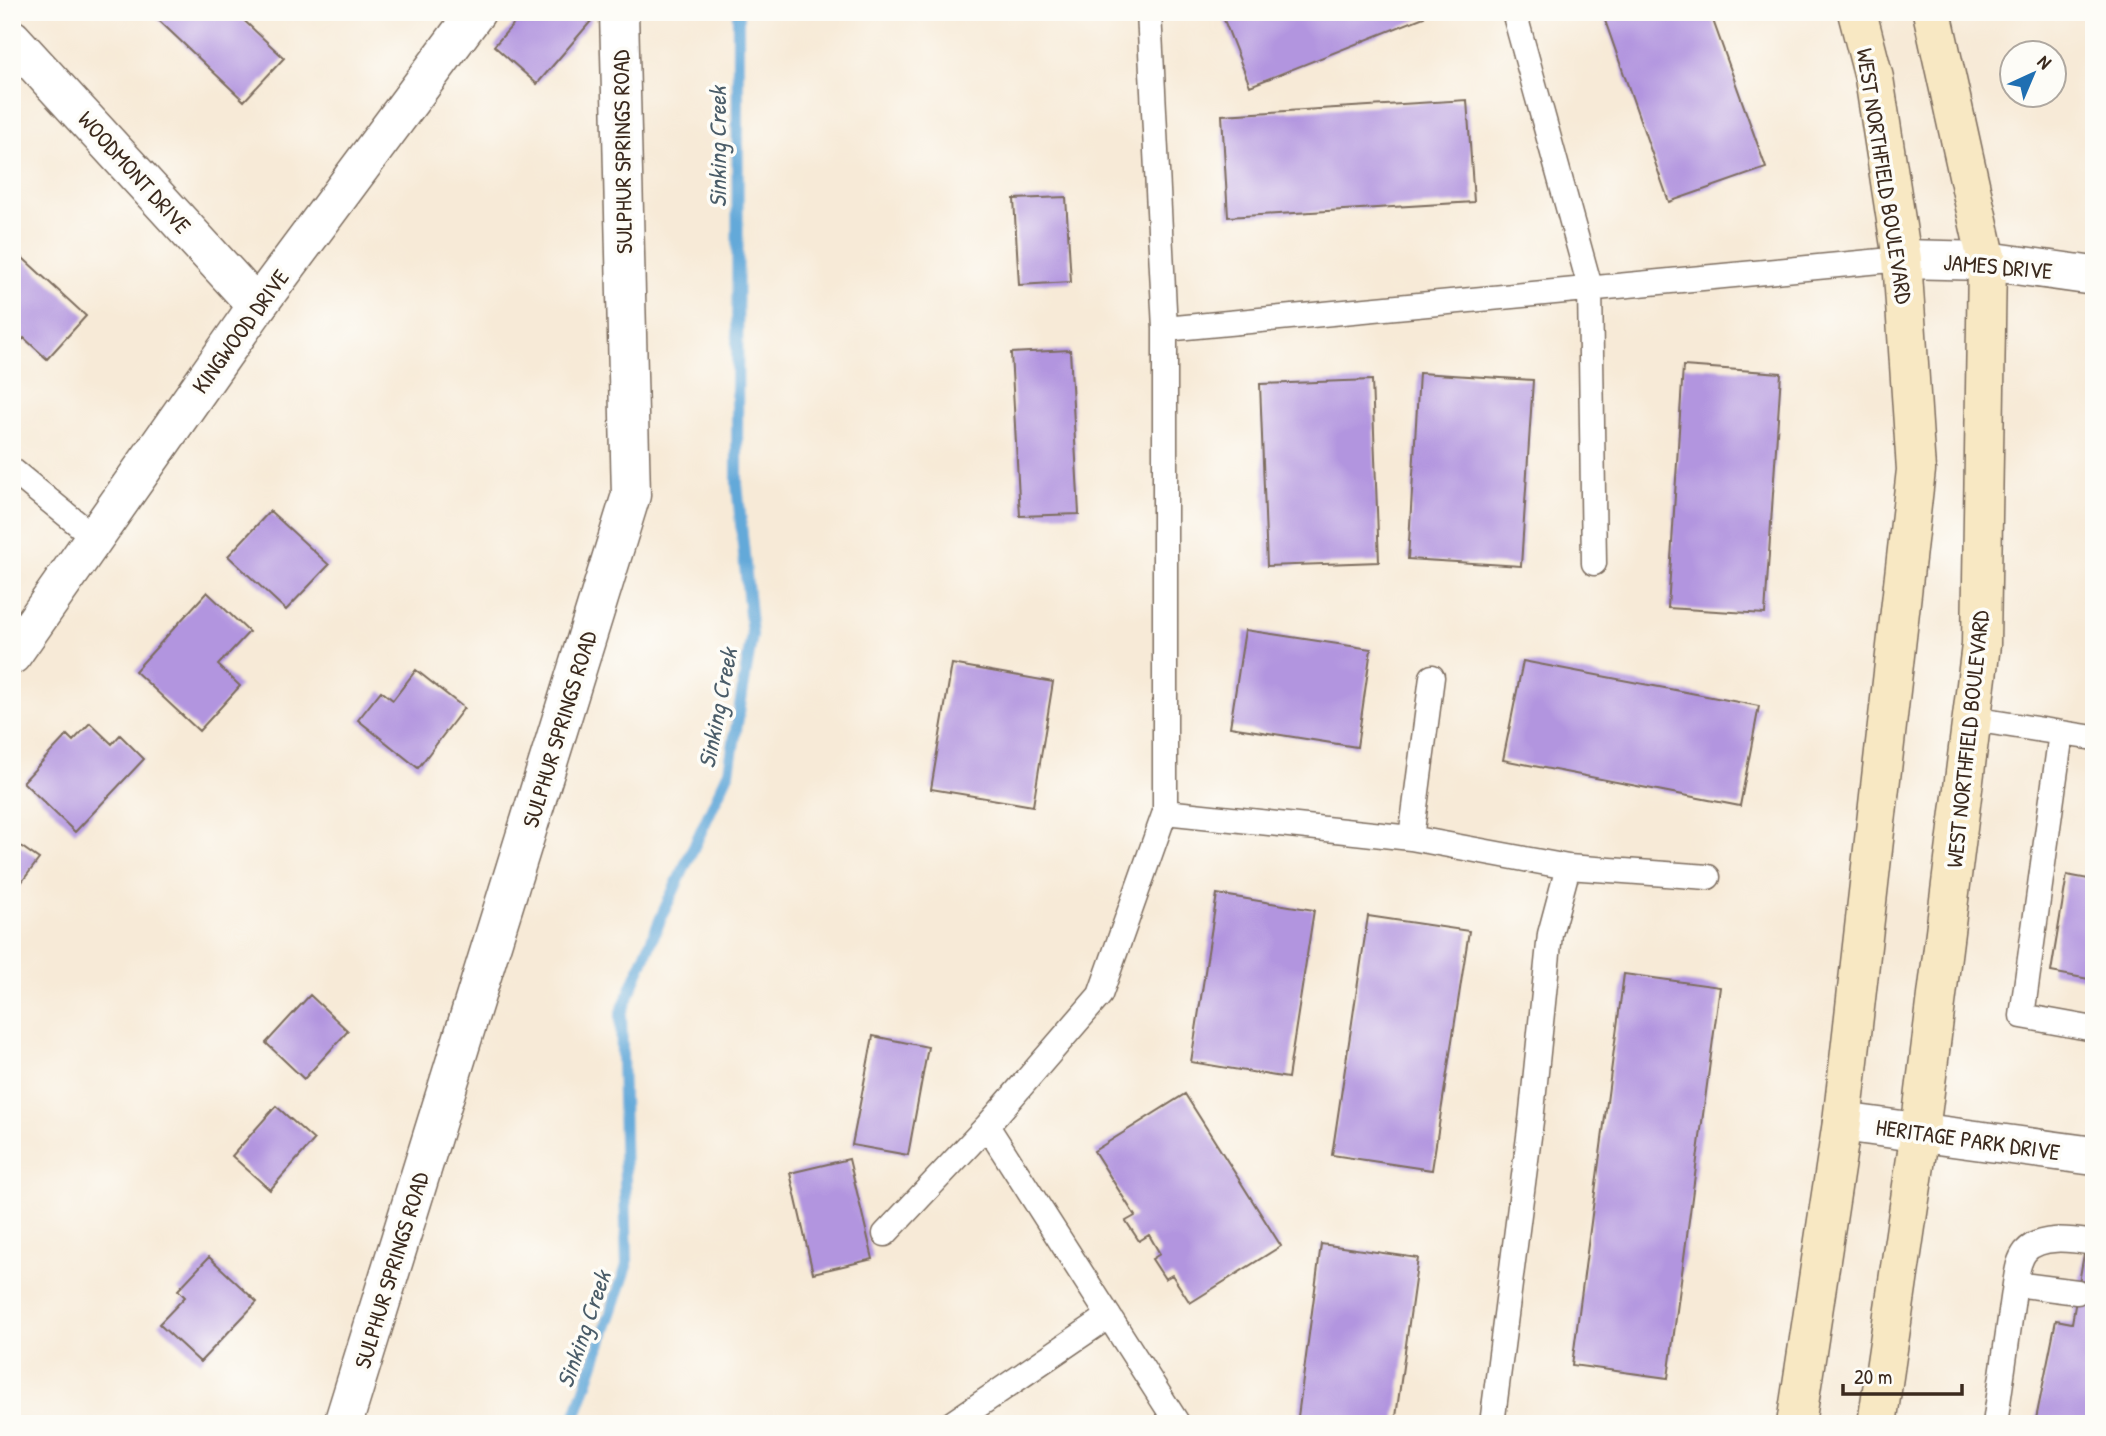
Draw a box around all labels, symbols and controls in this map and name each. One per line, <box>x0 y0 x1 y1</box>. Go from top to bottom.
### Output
north arrow <box>1997 38 2068 108</box>
street label: WEST NORTHFIELD BOULEVARD <box>1849 46 1921 306</box>
text: N <box>2032 49 2057 75</box>
street label: SULPHUR SPRINGS ROAD <box>605 50 639 254</box>
water label: Sinking Creek <box>701 84 734 208</box>
street label: WOODMONT DRIVE <box>72 104 198 240</box>
street label: JAMES DRIVE <box>1942 246 2054 286</box>
street label: KINGWOOD DRIVE <box>184 263 296 399</box>
street label: WEST NORTHFIELD BOULEVARD <box>1938 609 1996 869</box>
street label: SULPHUR SPRINGS ROAD <box>514 627 604 831</box>
water label: Sinking Creek <box>690 644 746 771</box>
street label: HERITAGE PARK DRIVE <box>1874 1111 2062 1167</box>
street label: SULPHUR SPRINGS ROAD <box>346 1168 436 1372</box>
water label: Sinking Creek <box>548 1265 619 1392</box>
scale bar <box>1843 1352 1962 1396</box>
text: 20 m <box>1854 1362 1892 1391</box>

